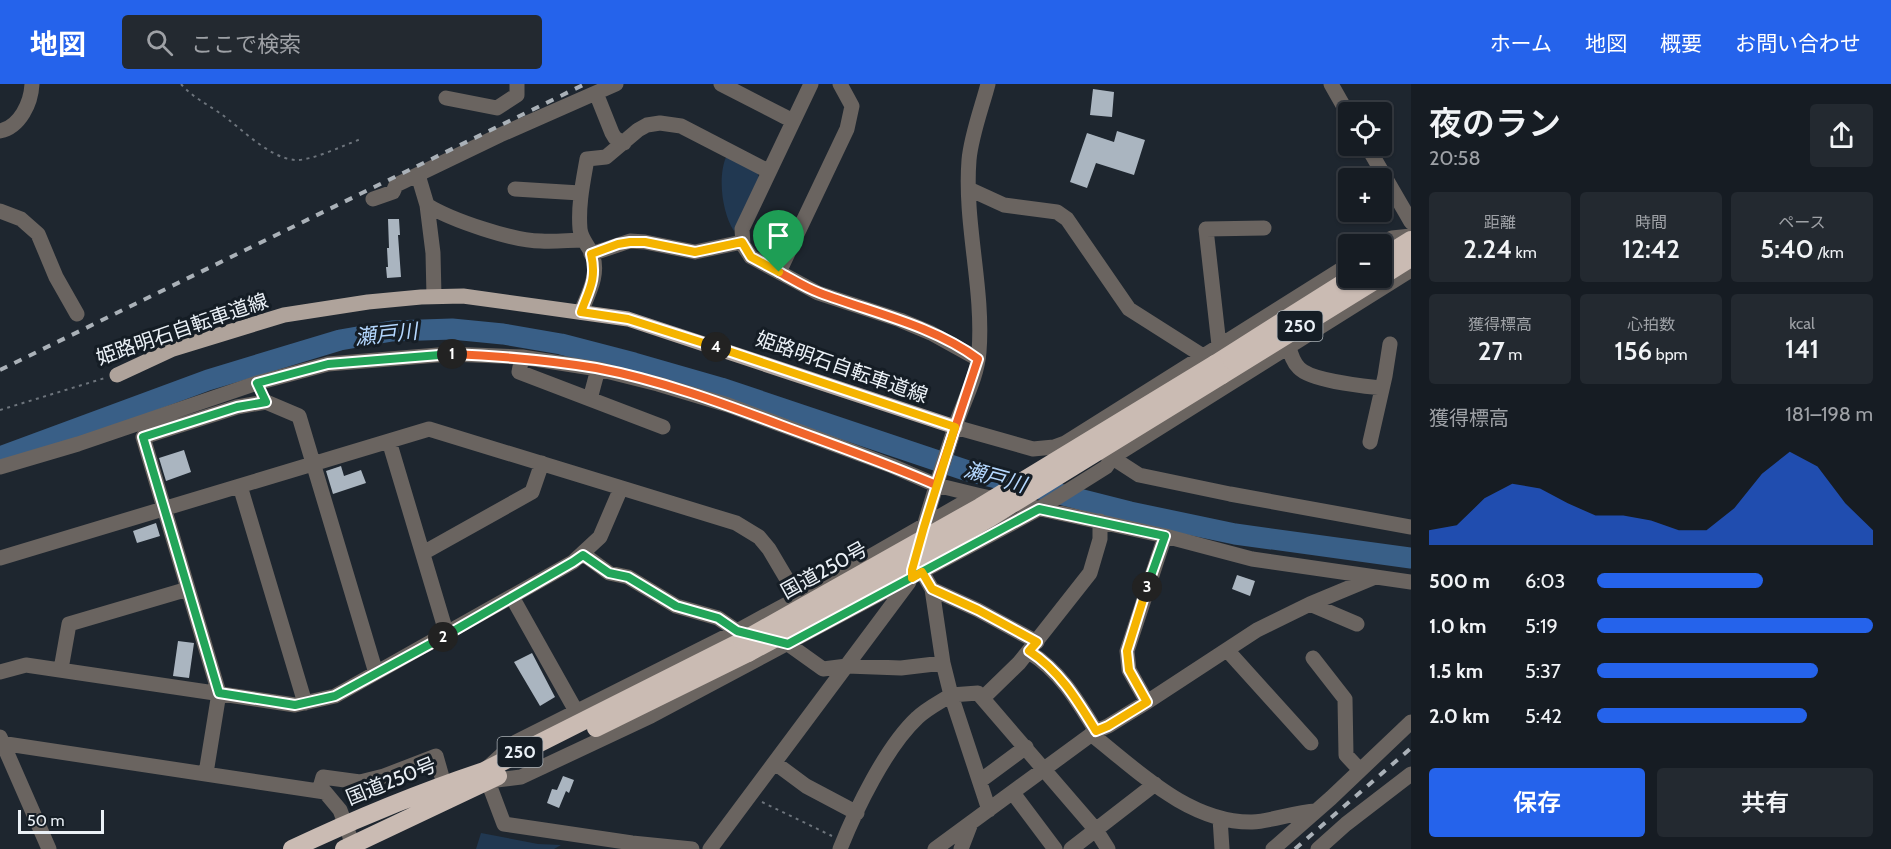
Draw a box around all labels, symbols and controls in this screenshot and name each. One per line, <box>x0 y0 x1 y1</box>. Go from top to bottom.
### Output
search box <box>122 15 542 69</box>
icon: search <box>143 26 176 59</box>
text: 地図 <box>30 27 86 61</box>
text: ここで検索 <box>191 31 301 58</box>
text: ホーム <box>1490 31 1552 56</box>
text: 地図 <box>1585 31 1627 56</box>
text: 概要 <box>1660 31 1702 56</box>
text: お問い合わせ <box>1735 31 1861 56</box>
map controls <box>1338 102 1392 288</box>
button: locate <box>1338 102 1392 156</box>
text: 夜のラン <box>1429 103 1561 143</box>
button: share <box>1810 104 1873 167</box>
text: 20:58 <box>1429 146 1481 170</box>
button: + <box>1338 168 1392 222</box>
pin <box>753 210 804 272</box>
text: 距離 <box>1484 213 1516 232</box>
text: 時間 <box>1635 213 1667 232</box>
text: ペース <box>1778 213 1826 232</box>
icon: arrive <box>762 219 795 252</box>
text: 2.24 <box>1463 233 1512 265</box>
text: 12:42 <box>1622 233 1680 265</box>
text: 5:40 <box>1760 233 1814 265</box>
button: − <box>1338 234 1392 288</box>
text: km <box>1512 243 1537 262</box>
text: /km <box>1814 243 1844 262</box>
street label: 姫路明石自転車道線 <box>93 288 271 370</box>
road number: 250 <box>1278 311 1322 341</box>
text: kcal <box>1789 314 1815 333</box>
text: 獲得標高 <box>1468 315 1532 334</box>
text: 心拍数 <box>1627 315 1675 334</box>
water label: 瀬戸川 <box>353 318 421 350</box>
street label: 姫路明石自転車道線 <box>753 326 931 408</box>
pin: 4 <box>701 332 731 362</box>
text: 141 <box>1785 333 1819 365</box>
text: 27 <box>1478 335 1505 367</box>
text: 156 <box>1614 335 1652 367</box>
text: 4 <box>711 337 721 356</box>
pin: 1 <box>437 339 467 369</box>
text: 1 <box>449 344 455 363</box>
text: m <box>1505 345 1522 364</box>
text: bpm <box>1652 345 1688 364</box>
text: 181–198 m <box>1785 402 1873 426</box>
text: 獲得標高 <box>1429 406 1509 430</box>
water label: 瀬戸川 <box>961 457 1031 498</box>
street label: 国道250号 <box>777 536 871 604</box>
text: 500 m <box>1429 569 1490 593</box>
text: 6:03 <box>1525 569 1565 593</box>
pin: 3 <box>1132 572 1162 602</box>
text: 3 <box>1143 577 1151 596</box>
text: 1.0 km <box>1429 614 1486 638</box>
text: 5:19 <box>1525 614 1558 638</box>
pin: 2 <box>428 622 458 652</box>
text: 2 <box>439 627 447 646</box>
text: 1.5 km <box>1429 659 1483 683</box>
text: 5:37 <box>1525 659 1561 683</box>
text: 2.0 km <box>1429 704 1490 728</box>
text: 5:42 <box>1525 704 1562 728</box>
road number: 250 <box>498 737 542 767</box>
street label: 国道250号 <box>342 752 440 810</box>
button: 保存 <box>1429 768 1645 837</box>
button: 共有 <box>1657 768 1873 837</box>
scale bar <box>18 807 104 834</box>
text: 50 m <box>27 811 64 830</box>

